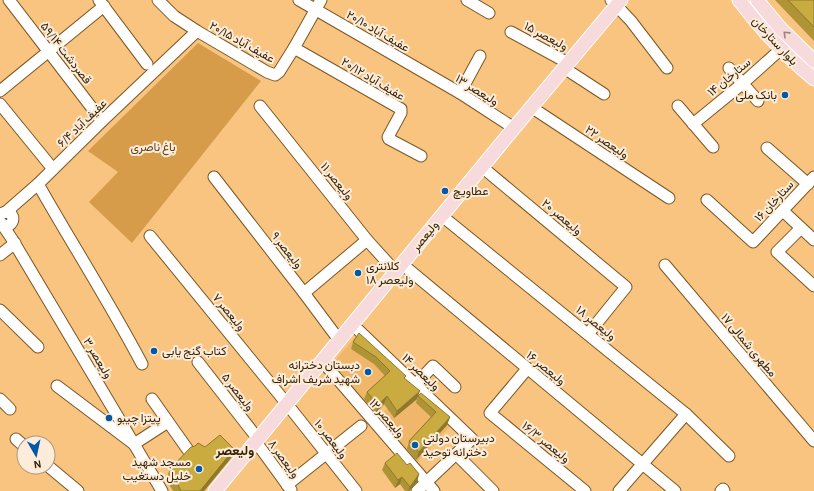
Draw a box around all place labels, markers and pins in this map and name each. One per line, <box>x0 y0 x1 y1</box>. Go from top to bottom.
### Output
place label: بانک ملی <box>736 89 777 103</box>
marker: بانک ملی <box>780 90 790 100</box>
place label: عطاویچ <box>453 185 488 200</box>
marker: عطاویچ <box>440 186 450 196</box>
place label: کلانتری ۱۸ ولیعصر <box>366 260 413 288</box>
marker: کلانتری ۱۸ ولیعصر <box>353 268 363 278</box>
place label: کتاب گنج یابی <box>162 345 226 360</box>
marker: کتاب گنج یابی <box>149 346 159 356</box>
place label: دبستان دخترانه شهید شریف اشراف <box>272 359 360 387</box>
marker: دبستان دخترانه شهید شریف اشراف <box>363 367 373 377</box>
place label: پیتزا چیبو <box>117 412 161 426</box>
marker: پیتزا چیبو <box>104 413 114 423</box>
place label: دبیرستان دولتی دخترانه توحید <box>423 432 495 460</box>
marker: دبیرستان دولتی دخترانه توحید <box>410 440 420 450</box>
place label: مسجد شهید خلیل دستغیب <box>122 456 191 484</box>
marker: مسجد شهید خلیل دستغیب <box>194 464 204 474</box>

